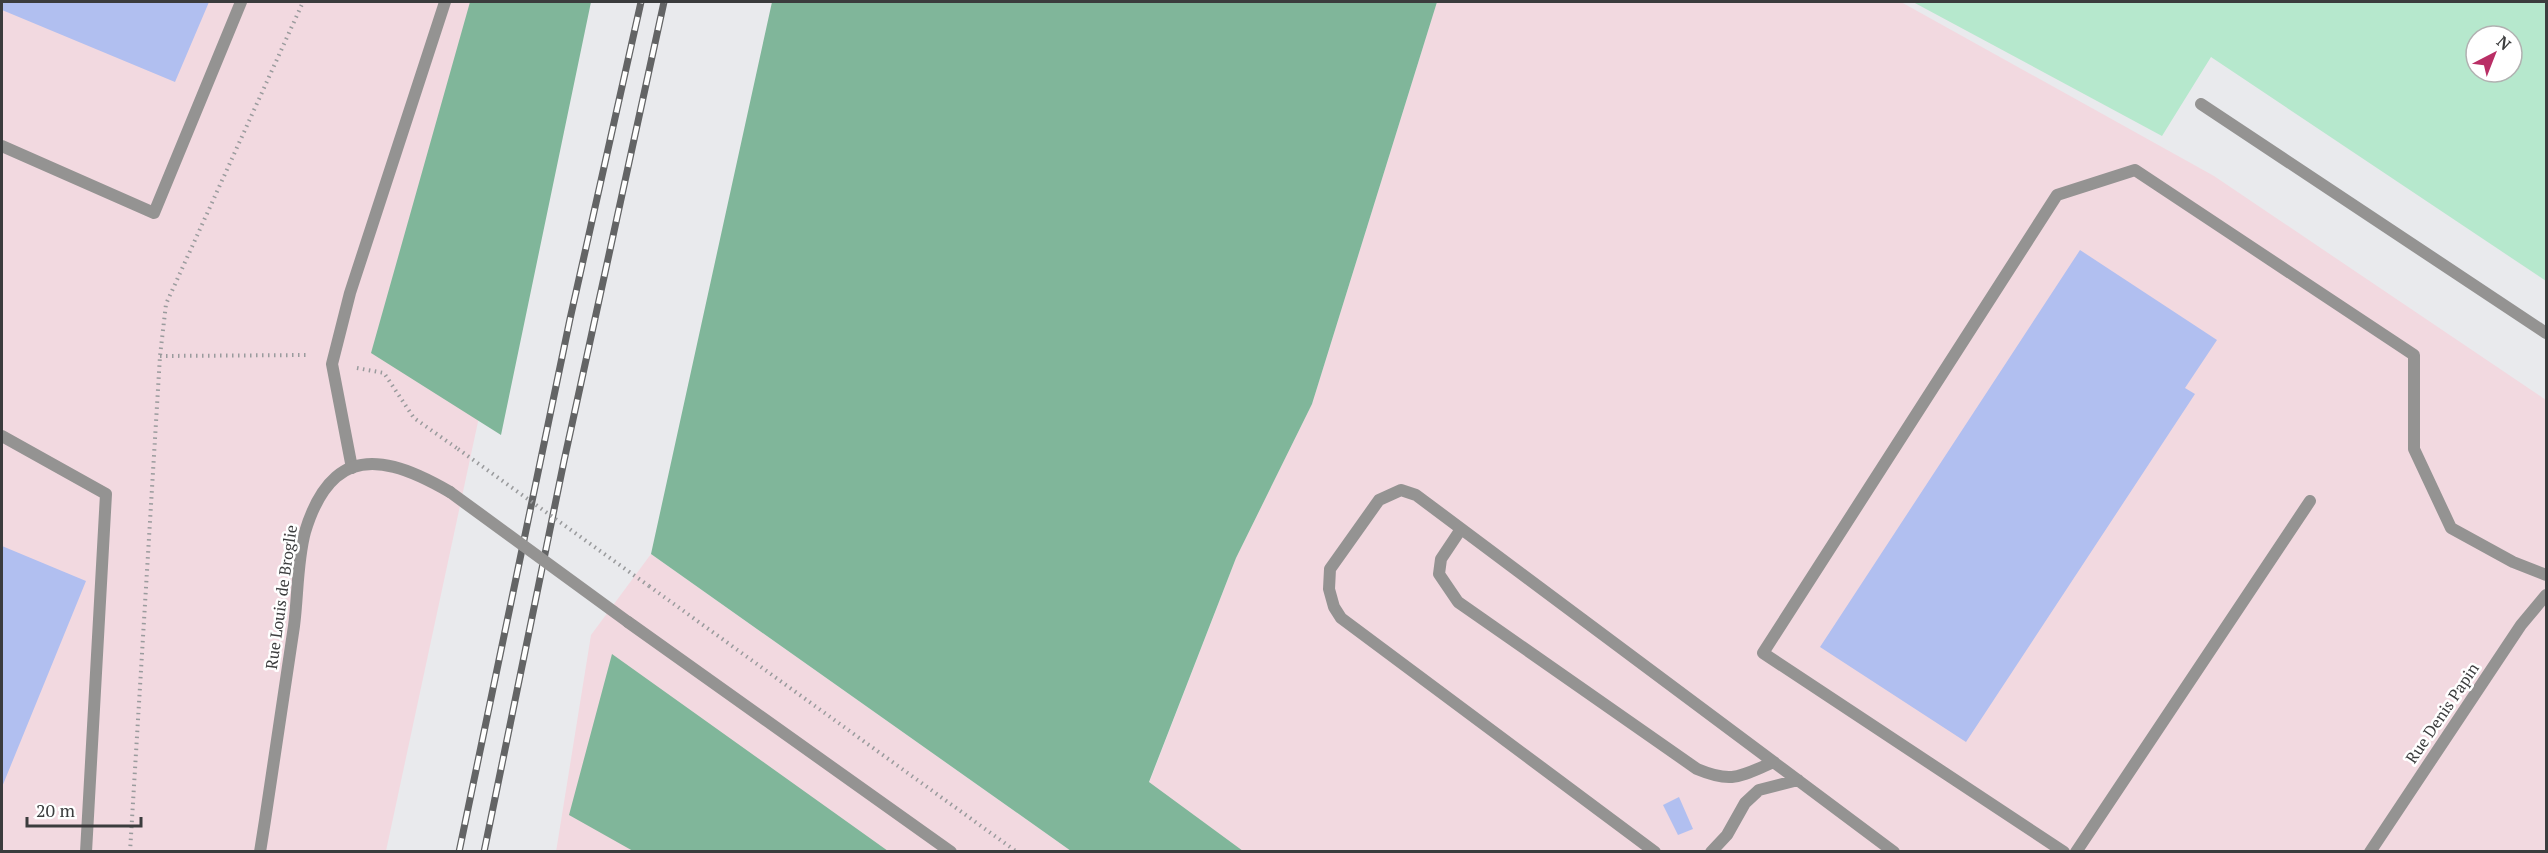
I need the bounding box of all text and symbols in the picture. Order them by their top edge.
north arrow [2464,24,2524,84]
text: N [2492,31,2516,55]
street label: Rue Louis de Broglie [260,523,302,671]
street label: Rue Denis Papin [2400,658,2484,768]
scale bar [27,790,141,828]
text: 20 m [36,798,76,822]

